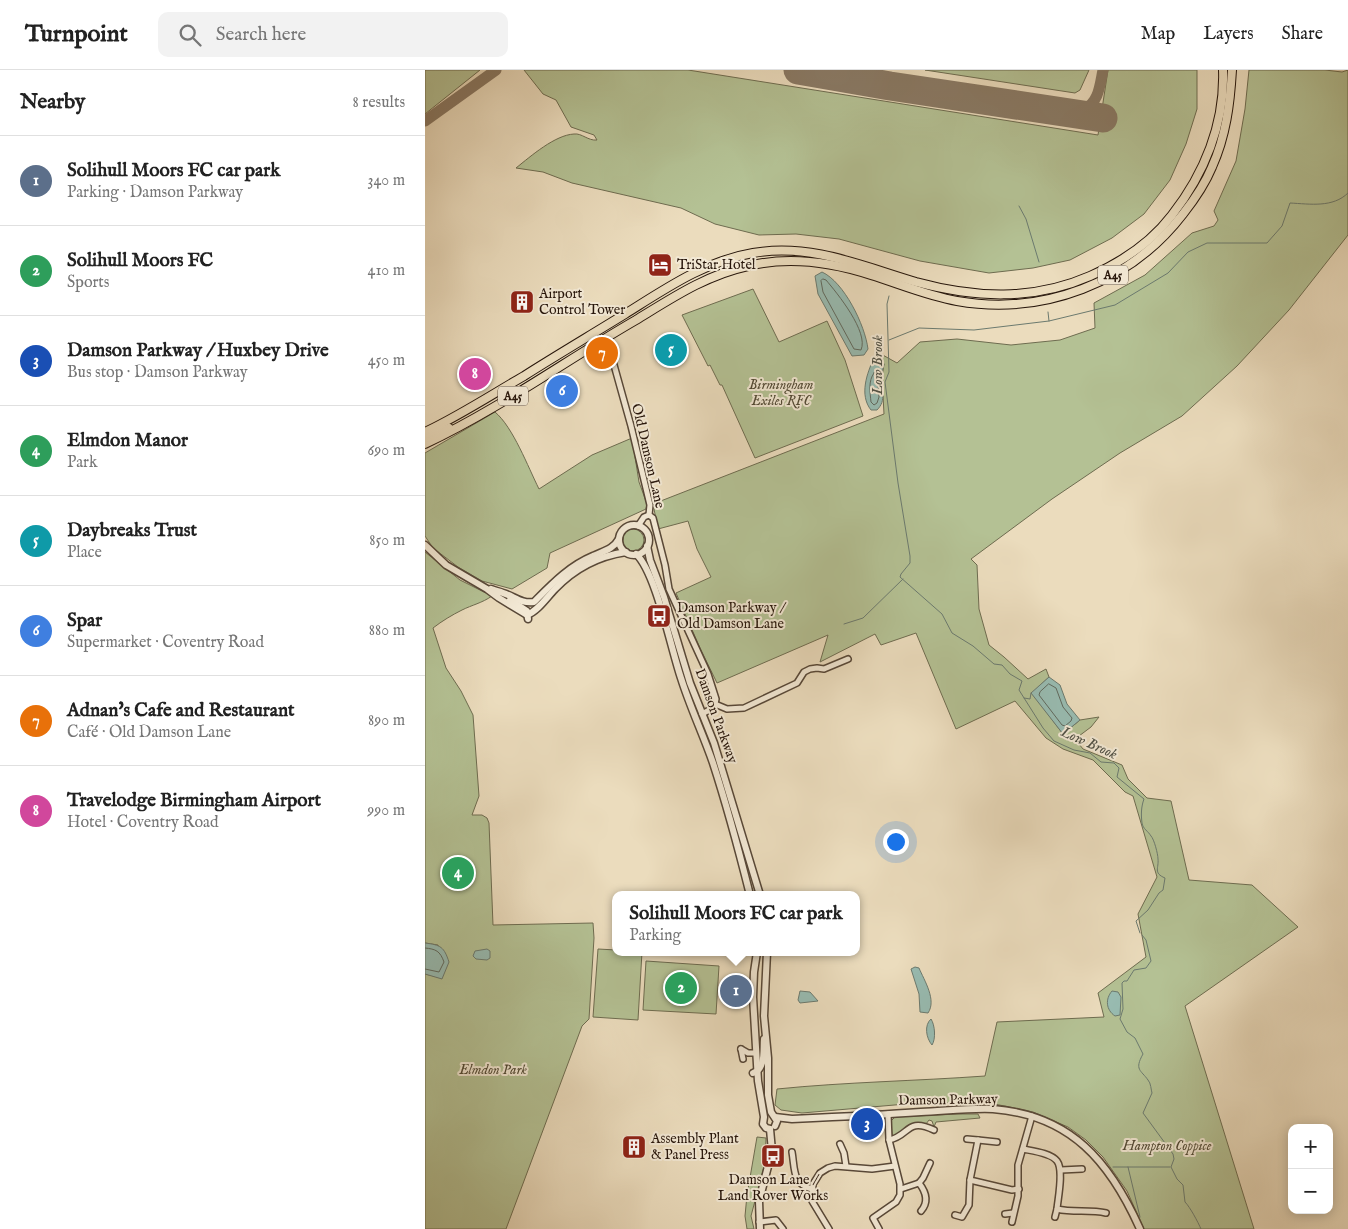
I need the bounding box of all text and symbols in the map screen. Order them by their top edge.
search box [158,12,508,57]
text: Turnpoint [25,19,128,50]
icon: search [176,21,204,49]
text: Search here [216,23,306,47]
text: Map [1141,23,1175,46]
text: Layers [1203,23,1254,46]
text: Share [1282,23,1323,46]
text: Nearby [20,89,85,116]
text: 8 results [353,93,405,113]
text: Solihull Moors FC car park [67,159,280,183]
text: 1 [33,171,39,191]
text: 340 m [367,171,405,191]
text: Parking · Damson Parkway [67,183,243,203]
text: Solihull Moors FC [67,249,213,273]
hotel icon: TriStar Hotel [647,252,673,278]
place label: TriStar Hotel [677,256,756,274]
text: 2 [32,261,40,281]
text: 410 m [368,261,405,281]
road number: A45 [1098,266,1128,284]
text: Sports [67,273,109,293]
place label: Airport Control Tower [538,285,625,319]
building icon: Airport Control Tower [509,289,535,315]
pin: 5 [655,331,687,369]
pin: 7 [586,334,618,372]
water label: Low Brook [868,335,887,396]
text: Damson Parkway / Huxbey Drive [67,339,329,363]
text: 3 [33,351,39,371]
text: 450 m [368,351,405,371]
pin: 8 [459,355,491,393]
text: Bus stop · Damson Parkway [67,363,248,383]
pin: 6 [546,372,578,410]
park label: Birmingham Exiles RFC [749,376,813,410]
road number: A45 [498,386,528,406]
street label: Old Damson Lane [627,402,669,511]
text: Elmdon Manor [67,429,188,453]
text: 4 [32,441,40,461]
text: 690 m [368,441,405,461]
text: Park [67,453,97,473]
text: Daybreaks Trust [67,519,197,543]
text: 5 [33,531,39,551]
text: 850 m [369,531,405,551]
text: Place [67,543,102,563]
place label: Damson Parkway / Old Damson Lane [677,599,787,633]
bus stop icon: Damson Parkway / Old Damson Lane [646,603,672,629]
text: Spar [67,609,102,633]
text: 6 [33,621,39,641]
text: 880 m [369,621,405,641]
text: Supermarket · Coventry Road [67,633,264,653]
street label: Damson Parkway [691,666,742,766]
text: Adnan's Cafe and Restaurant [67,699,295,723]
text: 7 [32,711,40,731]
text: 890 m [368,711,405,731]
water label: Low Brook [1057,722,1120,764]
text: Café · Old Damson Lane [67,723,231,743]
text: Travelodge Birmingham Airport [67,789,321,813]
text: 8 [33,801,39,821]
text: 990 m [367,801,405,821]
text: Hotel · Coventry Road [67,813,218,833]
your location [883,829,909,855]
pin: 4 [442,854,474,892]
popup [612,891,860,956]
text: Solihull Moors FC car park [629,902,843,926]
text: Parking [629,926,681,946]
pin: 2 [665,969,697,1007]
pin: 1 [720,972,752,1010]
park label: Elmdon Park [458,1061,527,1079]
street label: Damson Parkway [898,1090,998,1110]
pin: 3 [851,1105,883,1143]
map controls [1288,1124,1333,1214]
button: + [1288,1124,1333,1169]
place label: Assembly Plant & Panel Press [650,1130,739,1164]
building icon: Assembly Plant & Panel Press [621,1134,647,1160]
park label: Hampton Coppice [1122,1137,1212,1155]
bus stop icon: Damson Lane / Land Rover Works [760,1143,786,1169]
button: − [1288,1169,1333,1214]
place label: Damson Lane / Land Rover Works [718,1171,828,1205]

